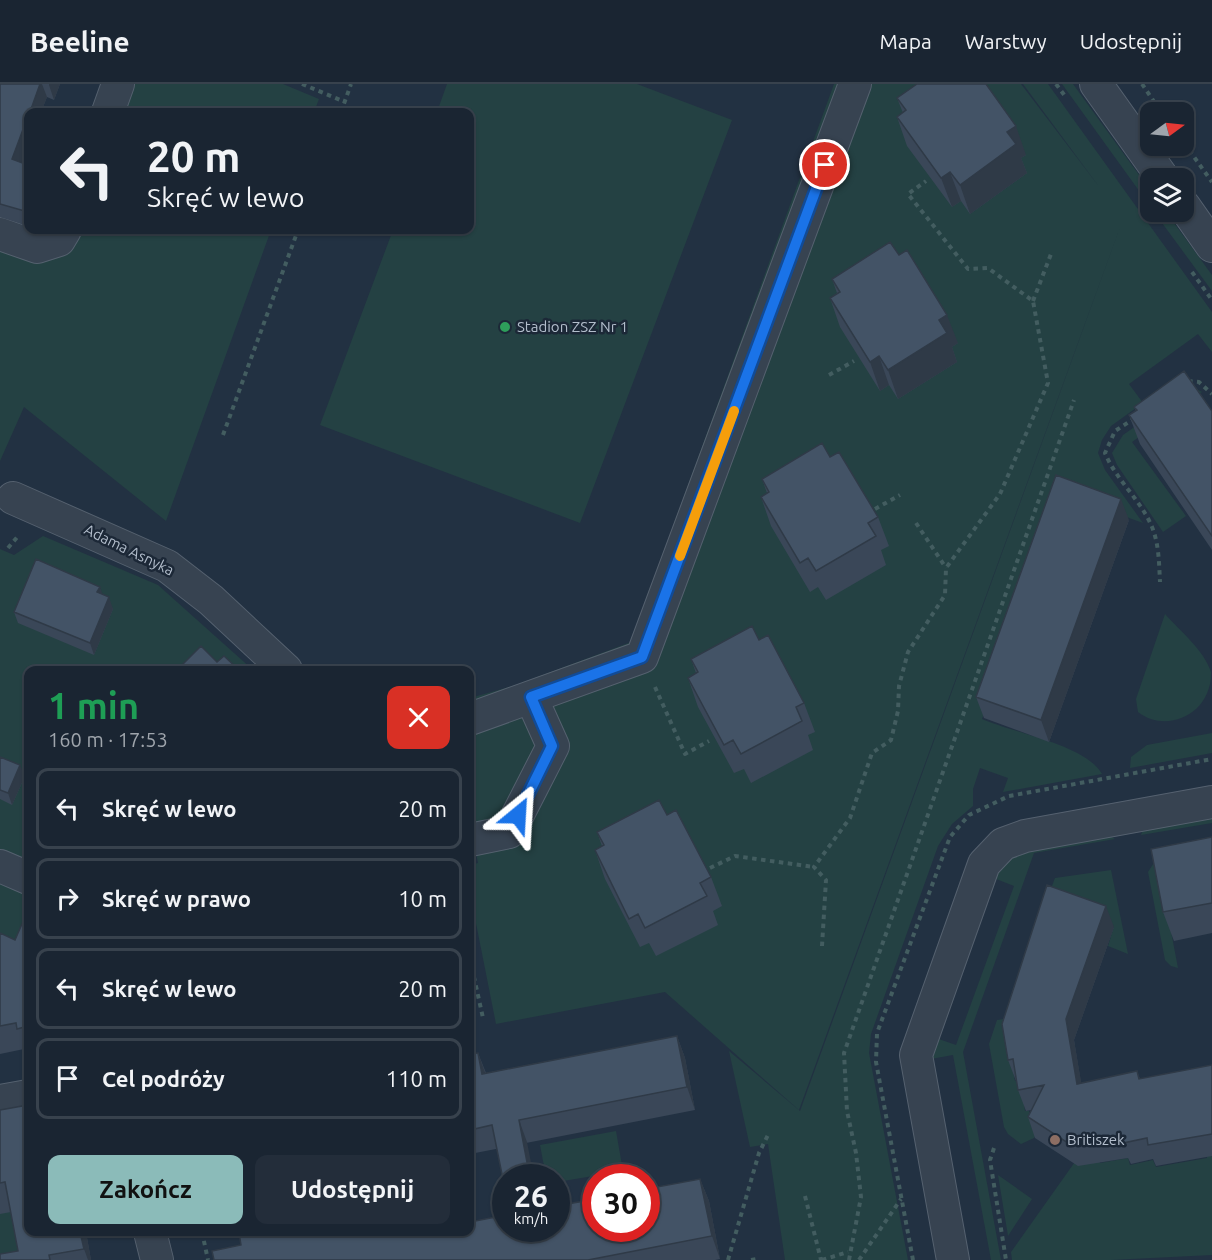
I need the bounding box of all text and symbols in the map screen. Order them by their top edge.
text: Beeline [30,26,130,57]
text: Mapa [880,29,932,53]
text: Warstwy [965,29,1047,53]
text: Udostępnij [1080,29,1182,53]
north arrow [1140,102,1194,156]
map controls [1140,102,1194,222]
icon: left [48,132,126,210]
text: 20 m [147,133,241,180]
pin [799,139,850,190]
icon: arrive [808,148,841,181]
button: layers [1140,168,1194,222]
text: Skręć w lewo [147,182,304,212]
place label: Stadion ZSZ Nr 1 [517,318,628,335]
marker: Stadion ZSZ Nr 1 [498,320,512,334]
street label: Adama Asnyka [82,520,177,579]
text: 1 min [48,685,139,726]
button: close [387,686,450,749]
text: 160 m · 17:53 [48,728,168,751]
position arrow [486,783,550,847]
icon: left [51,792,84,825]
text: Skręć w lewo [102,796,236,821]
text: 20 m [398,796,447,821]
icon: right [51,882,84,915]
text: Skręć w prawo [102,886,251,911]
text: 10 m [398,886,447,911]
icon: left [51,972,84,1005]
text: Skręć w lewo [102,976,236,1001]
text: 20 m [398,976,447,1001]
icon: arrive [51,1062,84,1095]
text: Cel podróży [102,1066,225,1091]
text: 110 m [386,1066,447,1091]
place label: Britiszek [1067,1131,1125,1148]
marker: Britiszek [1048,1133,1062,1147]
button: Zakończ [48,1155,243,1224]
button: Udostępnij [255,1155,450,1224]
speed limit sign: 30 [582,1164,660,1242]
text: 26 [514,1179,548,1213]
text: km/h [514,1210,548,1227]

